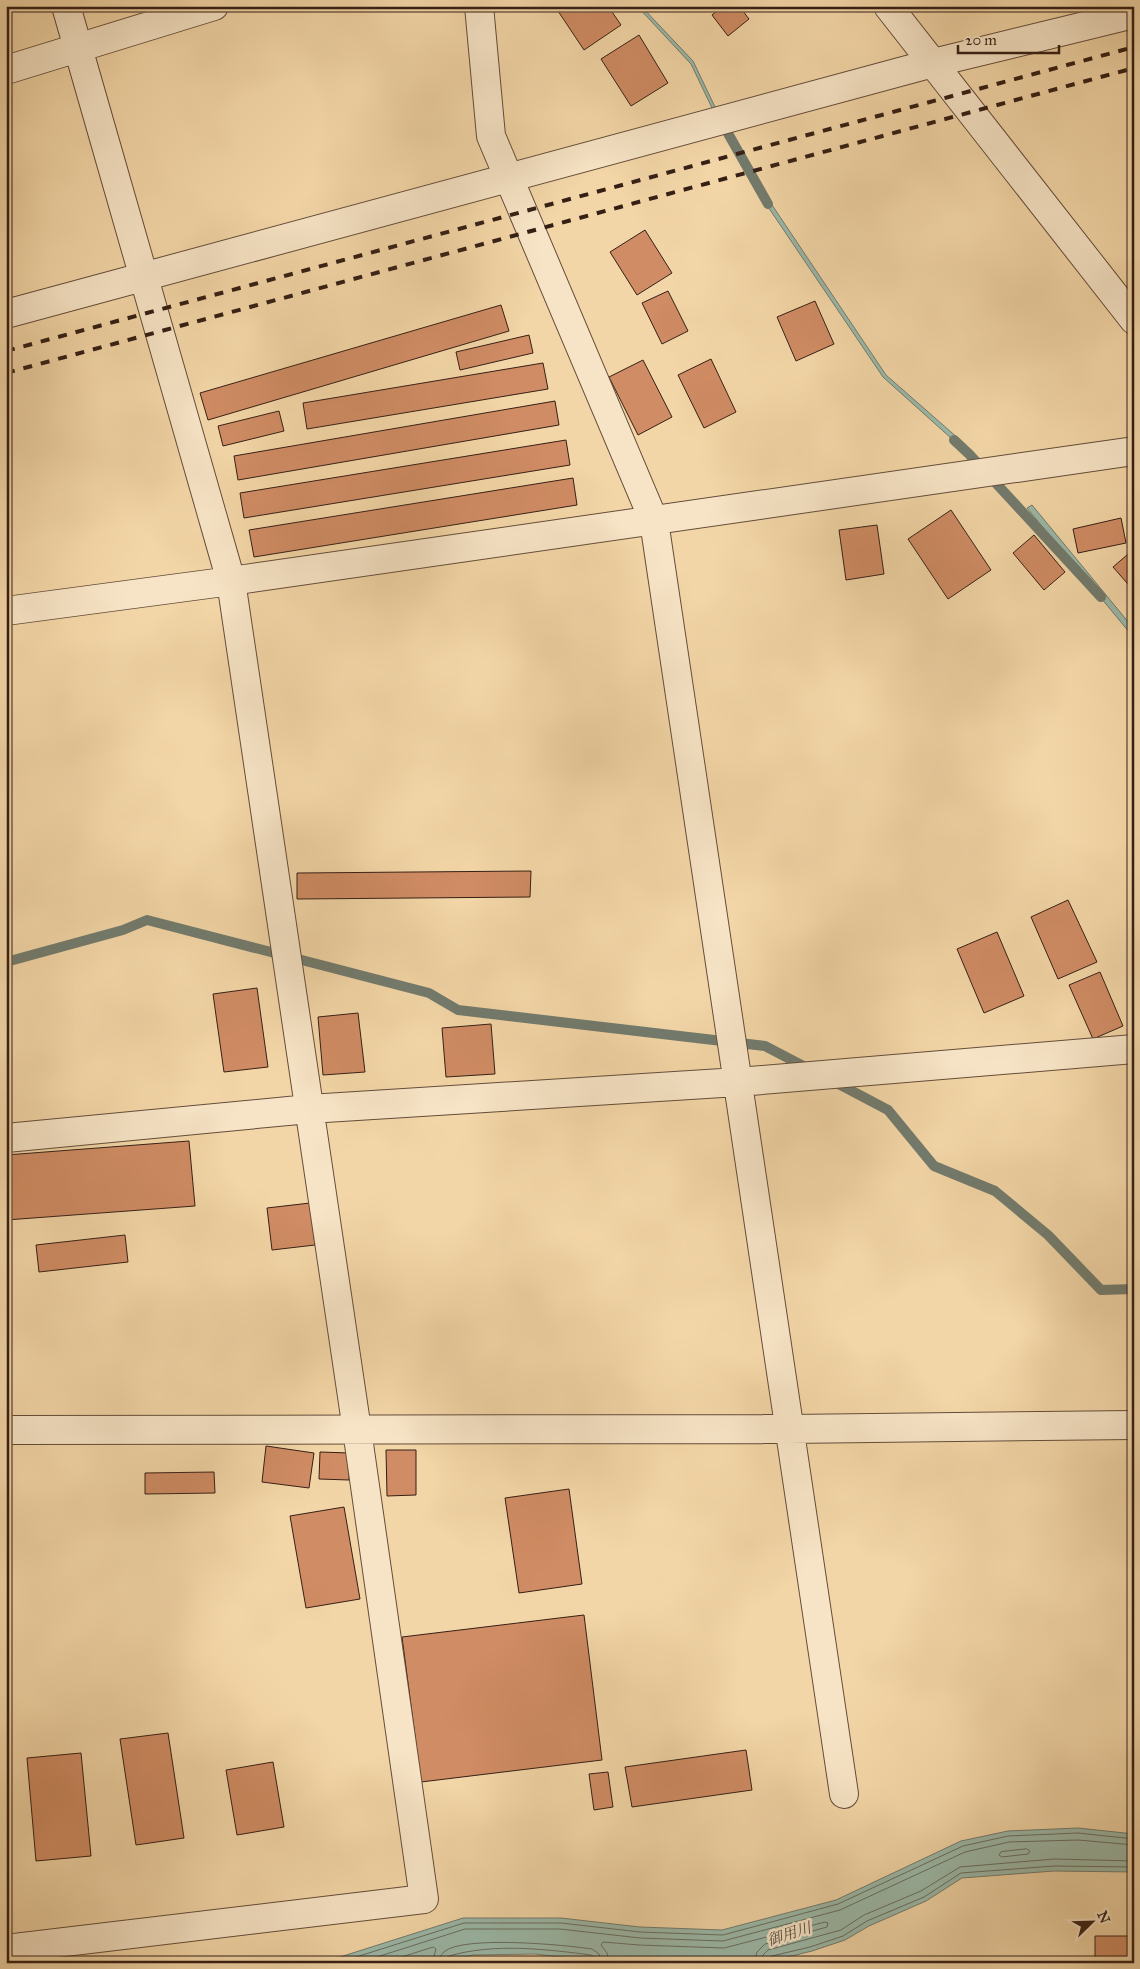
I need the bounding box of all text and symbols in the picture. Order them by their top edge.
scale bar [958,22,1059,54]
text: 20 m [965,31,997,49]
north arrow [1068,1896,1118,1946]
text: N [1093,1908,1114,1926]
water label: 御用川 [765,1918,815,1950]

